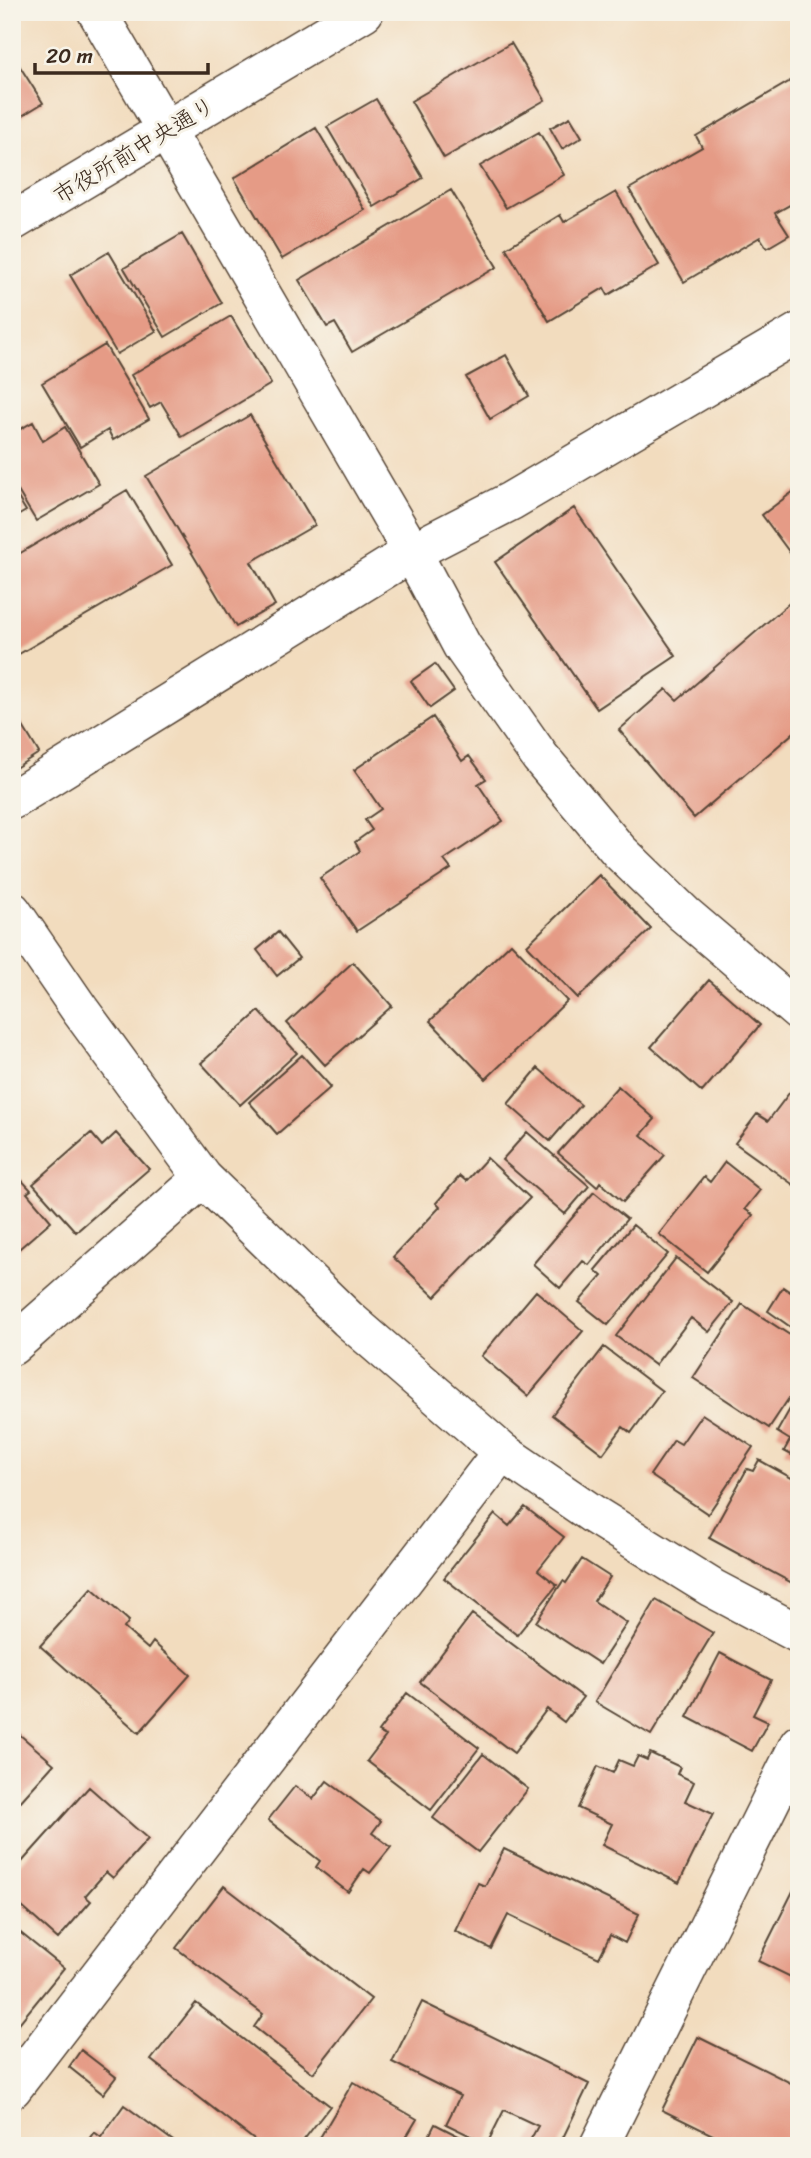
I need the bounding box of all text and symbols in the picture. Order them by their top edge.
scale bar [35,32,208,76]
text: 20 m [46,37,93,75]
street label: 市役所前中央通り [45,85,224,215]

